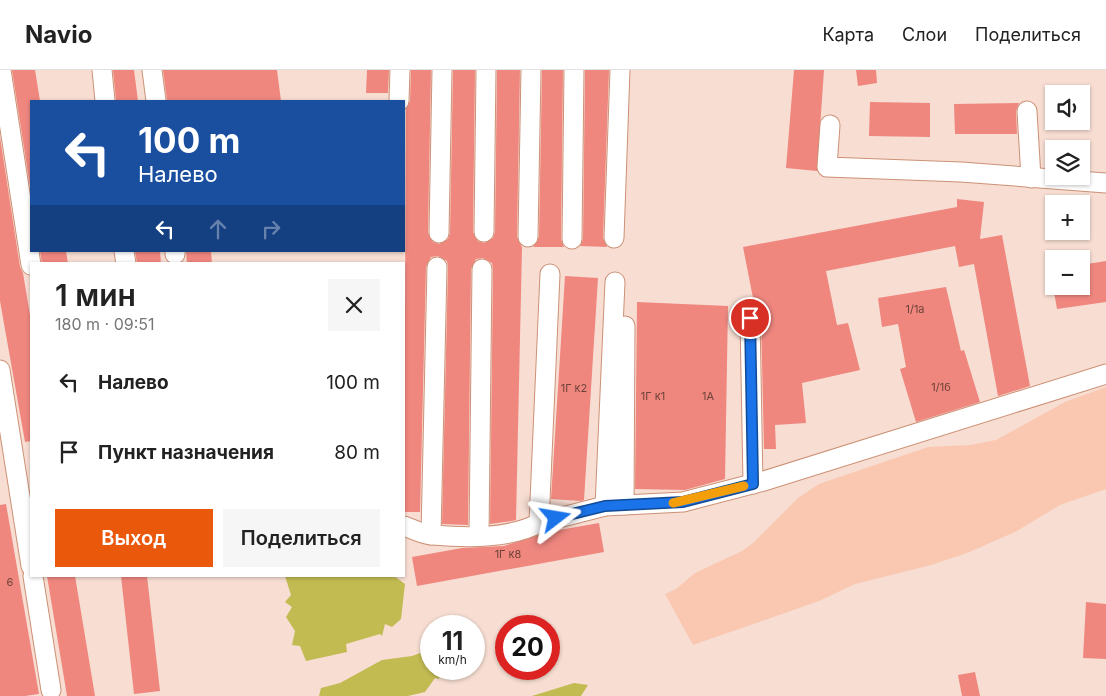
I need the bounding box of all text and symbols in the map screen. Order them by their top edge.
text: Navio [25,20,92,49]
text: Карта [822,24,874,45]
text: Слои [902,24,947,45]
text: Поделиться [975,24,1081,45]
map controls [1045,85,1090,295]
button: sound [1045,85,1090,130]
text: 100 m [138,119,241,161]
icon: left [55,120,120,185]
button: layers [1045,140,1090,185]
text: Налево [138,161,218,187]
button: + [1045,195,1090,240]
icon: left [151,215,179,243]
icon: ahead [204,215,232,243]
icon: right [257,215,285,243]
button: − [1045,250,1090,295]
text: 1 мин [55,277,136,313]
button: close [328,279,380,331]
pin [729,297,771,339]
house number: 1/1а [905,302,925,316]
icon: arrive [736,304,764,332]
text: 180 m · 09:51 [55,314,154,334]
icon: left [55,368,83,396]
text: Налево [98,371,169,394]
text: 100 m [326,371,380,394]
house number: 1/1б [931,380,951,394]
house number: 1Г к2 [561,381,587,395]
house number: 1Г к1 [641,389,665,403]
house number: 1А [702,389,714,403]
icon: arrive [55,438,83,466]
text: Пункт назначения [98,441,274,464]
text: 80 m [334,441,380,464]
position arrow [529,491,581,543]
button: Выход [55,509,213,567]
button: Поделиться [223,509,380,567]
house number: 1Г к8 [495,547,522,561]
house number: 6 [7,575,14,589]
speed limit sign: 20 [495,615,560,680]
text: 11 [442,626,463,656]
text: km/h [438,652,467,667]

